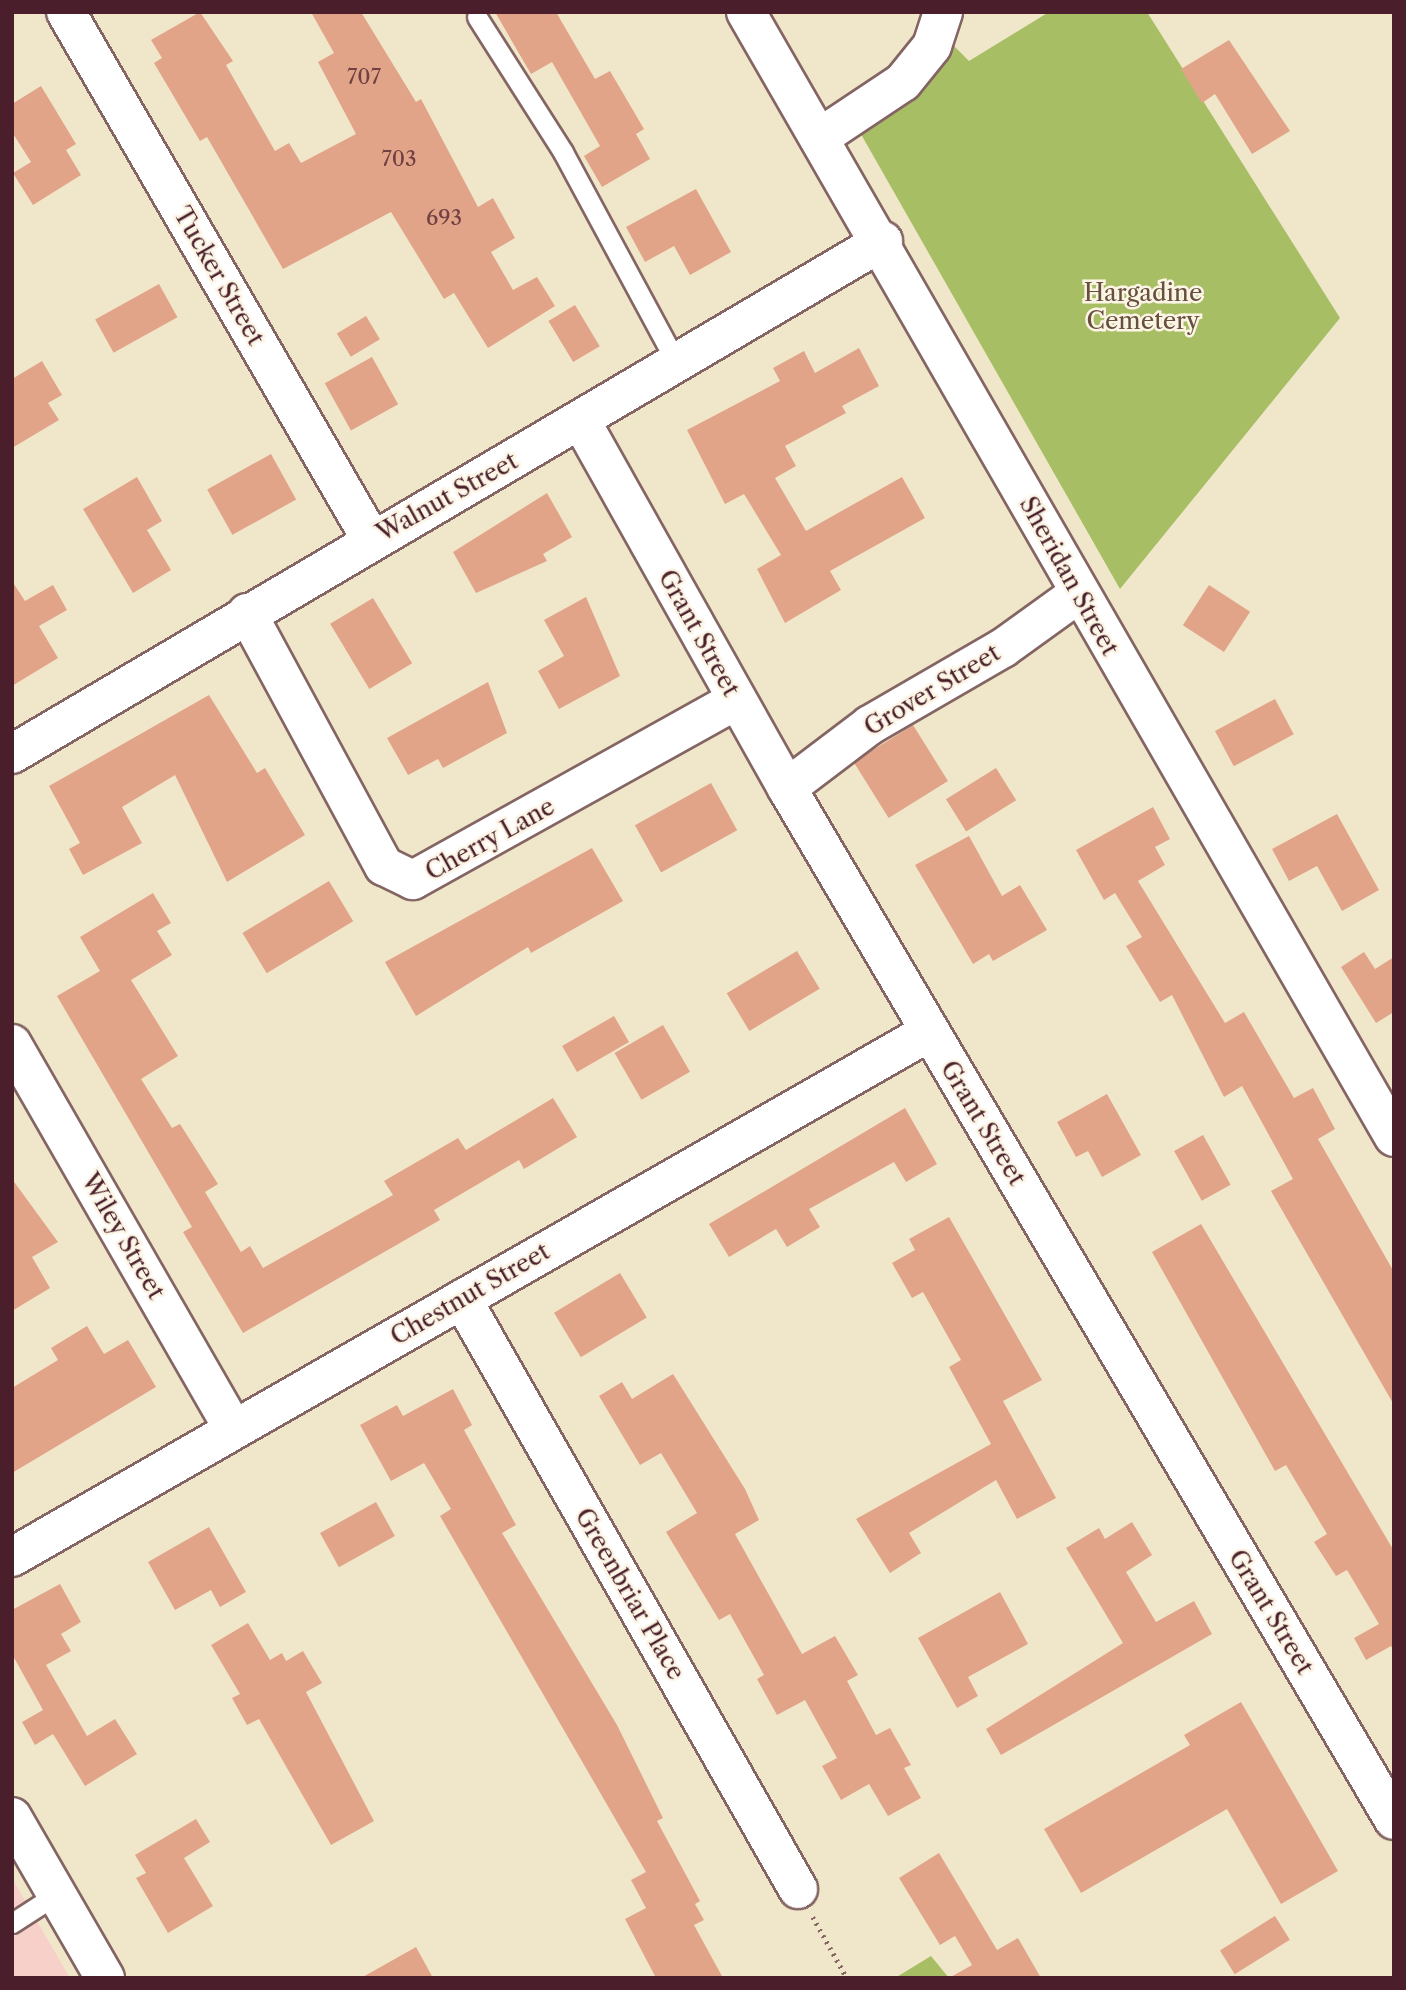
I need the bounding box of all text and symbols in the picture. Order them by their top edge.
house number: 707 [347,64,381,90]
house number: 703 [381,146,417,172]
street label: Tucker Street [168,202,270,350]
house number: 693 [426,205,462,231]
park label: Hargadine Cemetery [1084,279,1202,335]
street label: Walnut Street [372,446,522,548]
street label: Sheridan Street [1014,492,1124,660]
street label: Grant Street [652,565,746,701]
street label: Grover Street [859,638,1005,742]
street label: Cherry Lane [420,792,560,886]
street label: Grant Street [935,1056,1031,1190]
street label: Wiley Street [75,1168,171,1304]
street label: Chestnut Street [386,1237,554,1351]
street label: Greenbriar Place [569,1503,691,1685]
street label: Grant Street [1223,1545,1319,1679]

